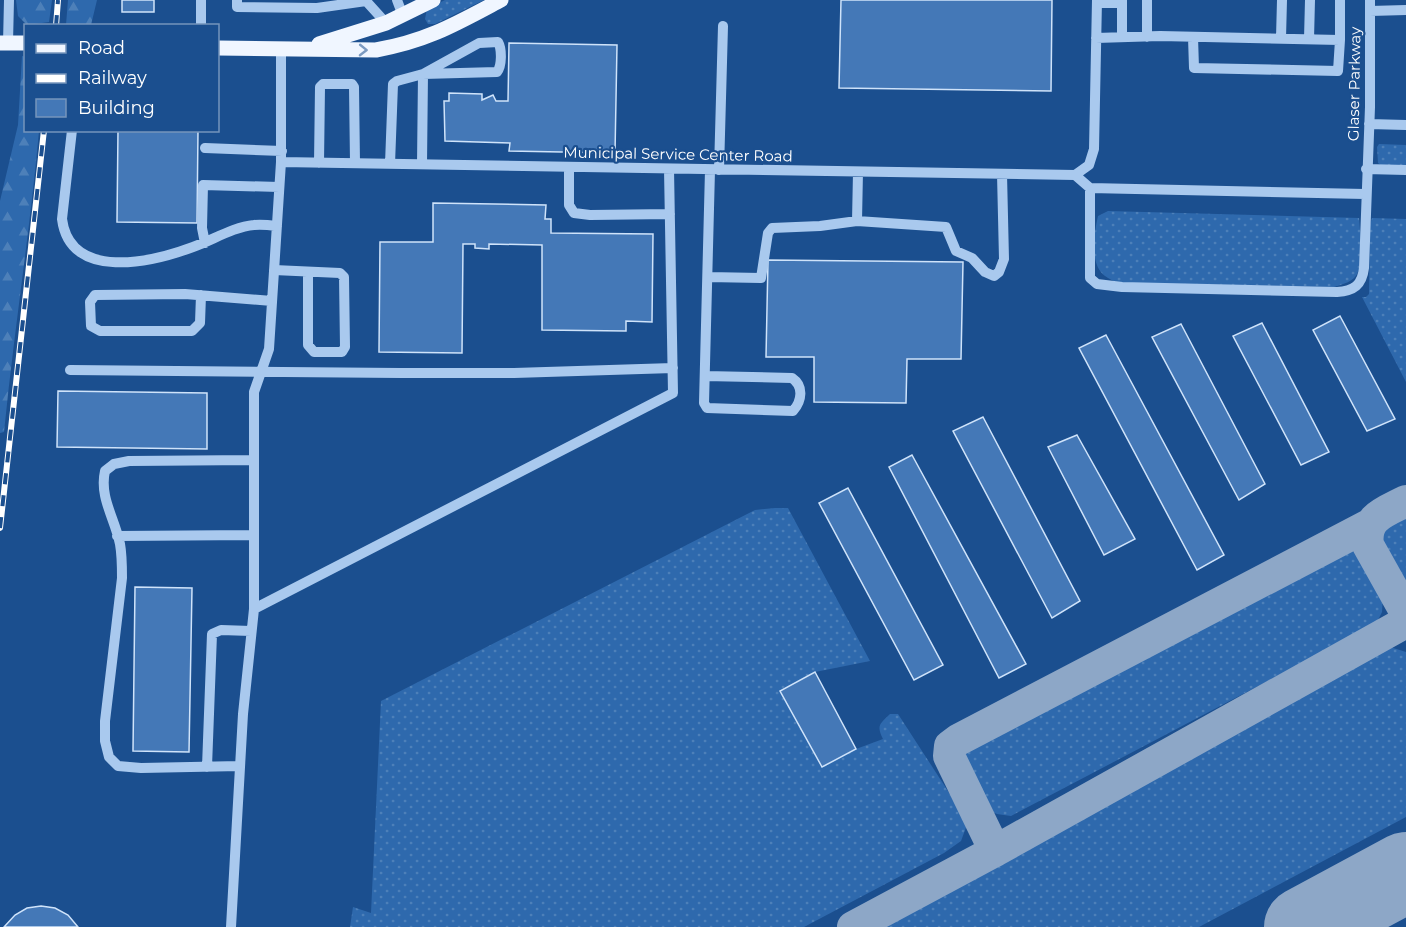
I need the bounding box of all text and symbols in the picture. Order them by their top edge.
legend [24,24,219,132]
street label: Glaser Parkway [1344,26,1365,141]
text: Road [78,37,125,59]
one-way arrow [359,44,368,56]
text: Railway [78,67,147,89]
text: Building [78,97,155,119]
street label: Municipal Service Center Road [563,142,793,166]

